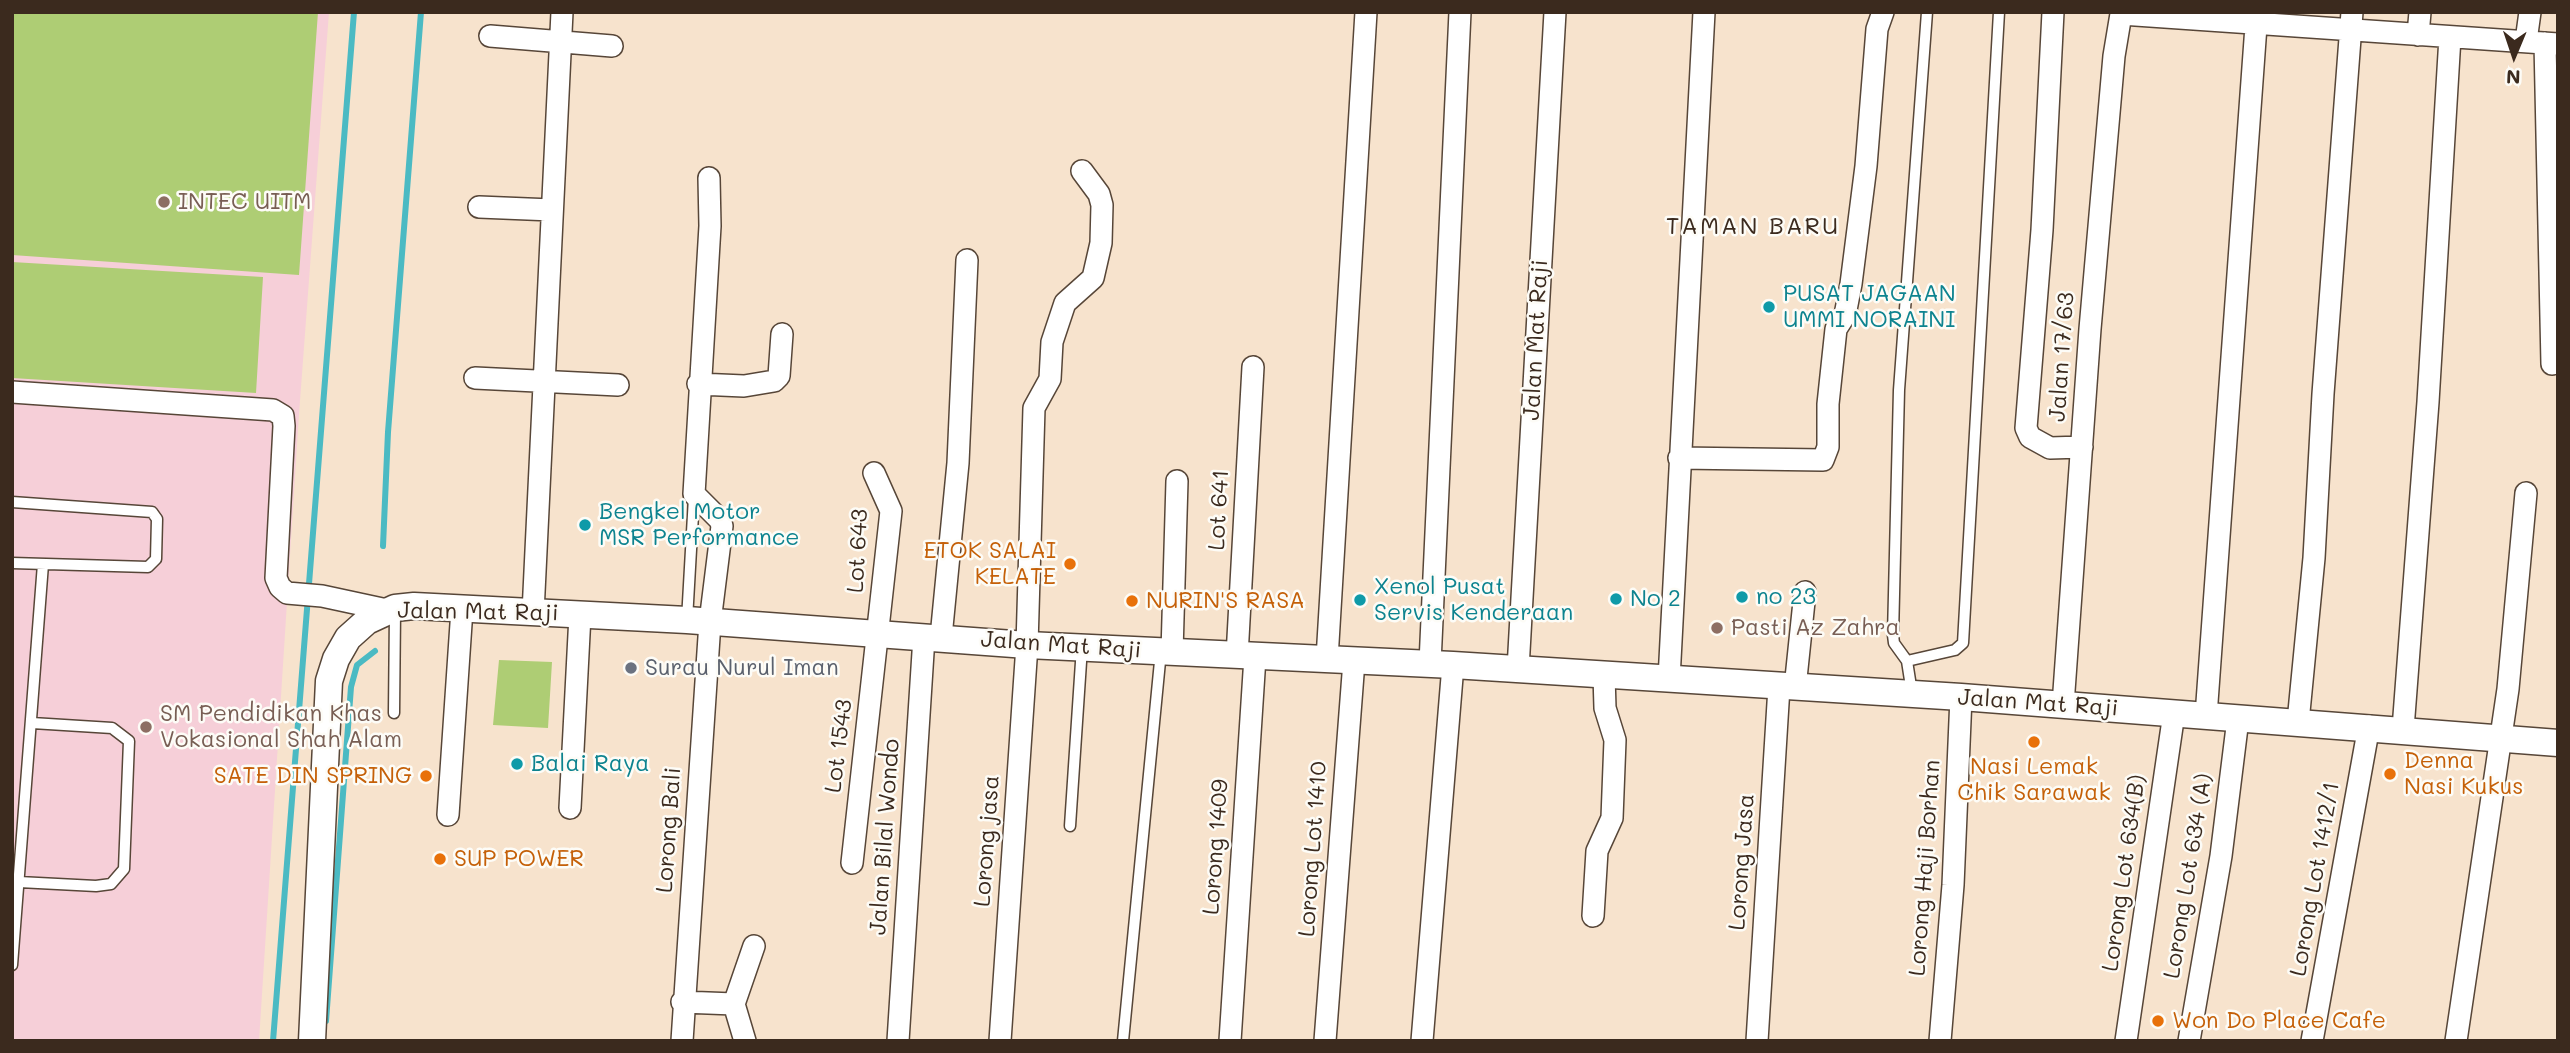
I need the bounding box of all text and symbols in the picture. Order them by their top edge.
north arrow [2479,21,2549,91]
text: N [2506,65,2521,90]
place label: INTEC UITM [178,188,311,216]
marker: INTEC UITM [156,194,172,210]
district label: TAMAN BARU [1667,213,1839,241]
street label: Jalan Mat Raji [1518,259,1554,421]
place label: PUSAT JAGAAN UMMI NORAINI [1783,280,1956,334]
street label: Jalan 17/63 [2044,291,2080,423]
marker: PUSAT JAGAAN UMMI NORAINI [1761,299,1777,315]
street label: Lot 641 [1203,469,1235,551]
place label: Bengkel Motor MSR Performance [599,498,800,552]
street label: Lot 643 [842,508,874,594]
marker: Bengkel Motor MSR Performance [577,517,593,533]
place label: ETOK SALAI KELATE [924,537,1056,591]
marker: ETOK SALAI KELATE [1062,556,1078,572]
place label: Xenol Pusat Servis Kenderaan [1374,573,1573,627]
place label: no 23 [1756,583,1816,611]
place label: No 2 [1630,585,1681,613]
place label: NURIN'S RASA [1146,587,1305,615]
marker: no 23 [1734,589,1750,605]
marker: No 2 [1608,591,1624,607]
marker: Xenol Pusat Servis Kenderaan [1352,592,1368,608]
marker: NURIN'S RASA [1124,593,1140,609]
street label: Jalan Mat Raji [397,597,559,627]
place label: Pasti Az Zahra [1731,614,1900,642]
marker: Pasti Az Zahra [1709,620,1725,636]
street label: Jalan Mat Raji [980,626,1142,664]
place label: Surau Nurul Iman [645,654,839,682]
marker: Surau Nurul Iman [623,660,639,676]
street label: Jalan Mat Raji [1957,684,2119,722]
street label: Lot 1543 [820,698,858,794]
place label: SM Pendidikan Khas Vokasional Shah Alam [160,700,402,754]
marker: SM Pendidikan Khas Vokasional Shah Alam [138,719,154,735]
marker: Nasi Lemak Chik Sarawak [2026,734,2042,750]
street label: Jalan Bilal Wondo [864,738,906,936]
place label: Denna Nasi Kukus [2404,747,2523,801]
place label: Balai Raya [531,750,650,778]
place label: Nasi Lemak Chik Sarawak [1957,753,2111,807]
marker: Balai Raya [509,756,525,772]
street label: Lorong Haji Borhan [1904,759,1946,977]
street label: Lorong Lot 1410 [1293,760,1333,938]
place label: SATE DIN SPRING [214,762,412,790]
street label: Lorong Bali [651,766,687,894]
marker: Denna Nasi Kukus [2382,766,2398,782]
marker: SATE DIN SPRING [418,768,434,784]
street label: Lorong Lot 634 (A) [2158,771,2218,981]
street label: Lorong Lot 634(B) [2097,773,2151,973]
street label: Lorong jasa [969,774,1005,908]
street label: Lorong 1409 [1197,778,1235,916]
street label: Lorong Lot 1412/1 [2284,780,2346,978]
street label: Lorong Jasa [1723,793,1761,931]
place label: SUP POWER [454,845,584,873]
marker: SUP POWER [432,851,448,867]
place label: Won Do Place Cafe [2172,1007,2386,1035]
marker: Won Do Place Cafe [2150,1013,2166,1029]

